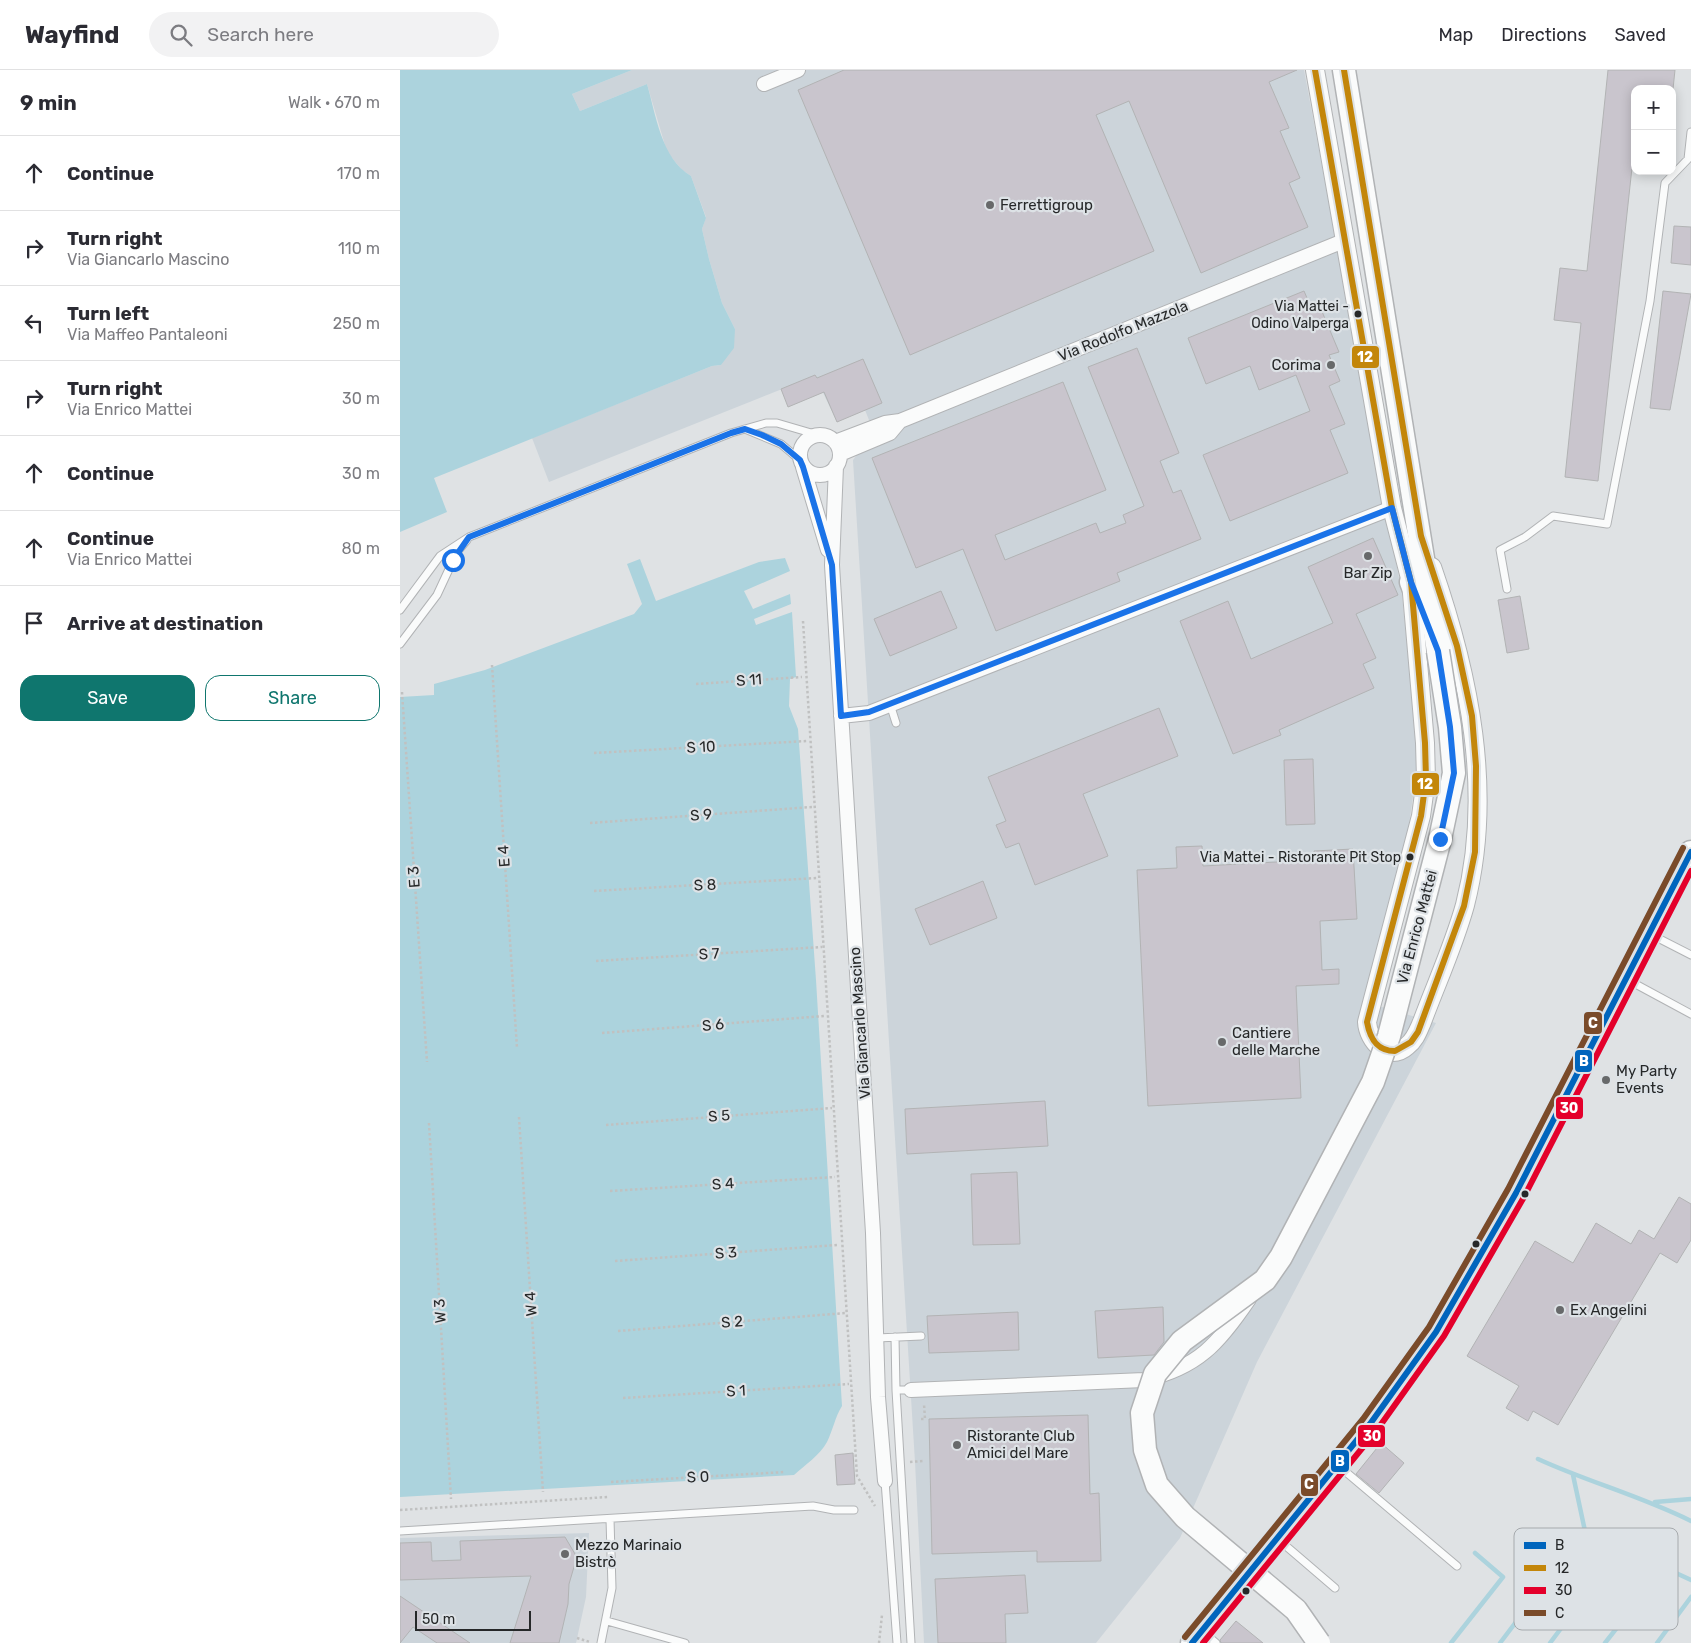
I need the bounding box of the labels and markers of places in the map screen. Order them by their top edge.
place label: Ferrettigroup [1000,196,1093,214]
marker: Ferrettigroup [984,199,996,211]
place label: Via Mattei - Odino Valperga [1251,298,1349,332]
marker: Via Mattei - Odino Valperga [1353,309,1363,319]
place label: Corima [1271,356,1321,374]
marker: Corima [1325,359,1337,371]
marker: Bar Zip [1362,550,1374,562]
place label: Bar Zip [1344,564,1393,582]
place label: Via Mattei - Ristorante Pit Stop [1200,849,1401,866]
marker: Via Mattei - Ristorante Pit Stop [1405,852,1415,862]
place label: Cantiere delle Marche [1232,1024,1320,1059]
marker: Cantiere delle Marche [1216,1036,1228,1048]
place label: My Party Events [1616,1062,1677,1097]
marker: My Party Events [1600,1074,1612,1086]
unlabelled marker [1520,1189,1530,1199]
unlabelled marker [1471,1239,1481,1249]
place label: Ex Angelini [1570,1301,1647,1319]
marker: Ex Angelini [1554,1304,1566,1316]
place label: Ristorante Club Amici del Mare [967,1427,1075,1462]
marker: Ristorante Club Amici del Mare [951,1439,963,1451]
place label: Mezzo Marinaio Bistrò [575,1536,682,1571]
marker: Mezzo Marinaio Bistrò [559,1548,571,1560]
unlabelled marker [1241,1586,1251,1596]

